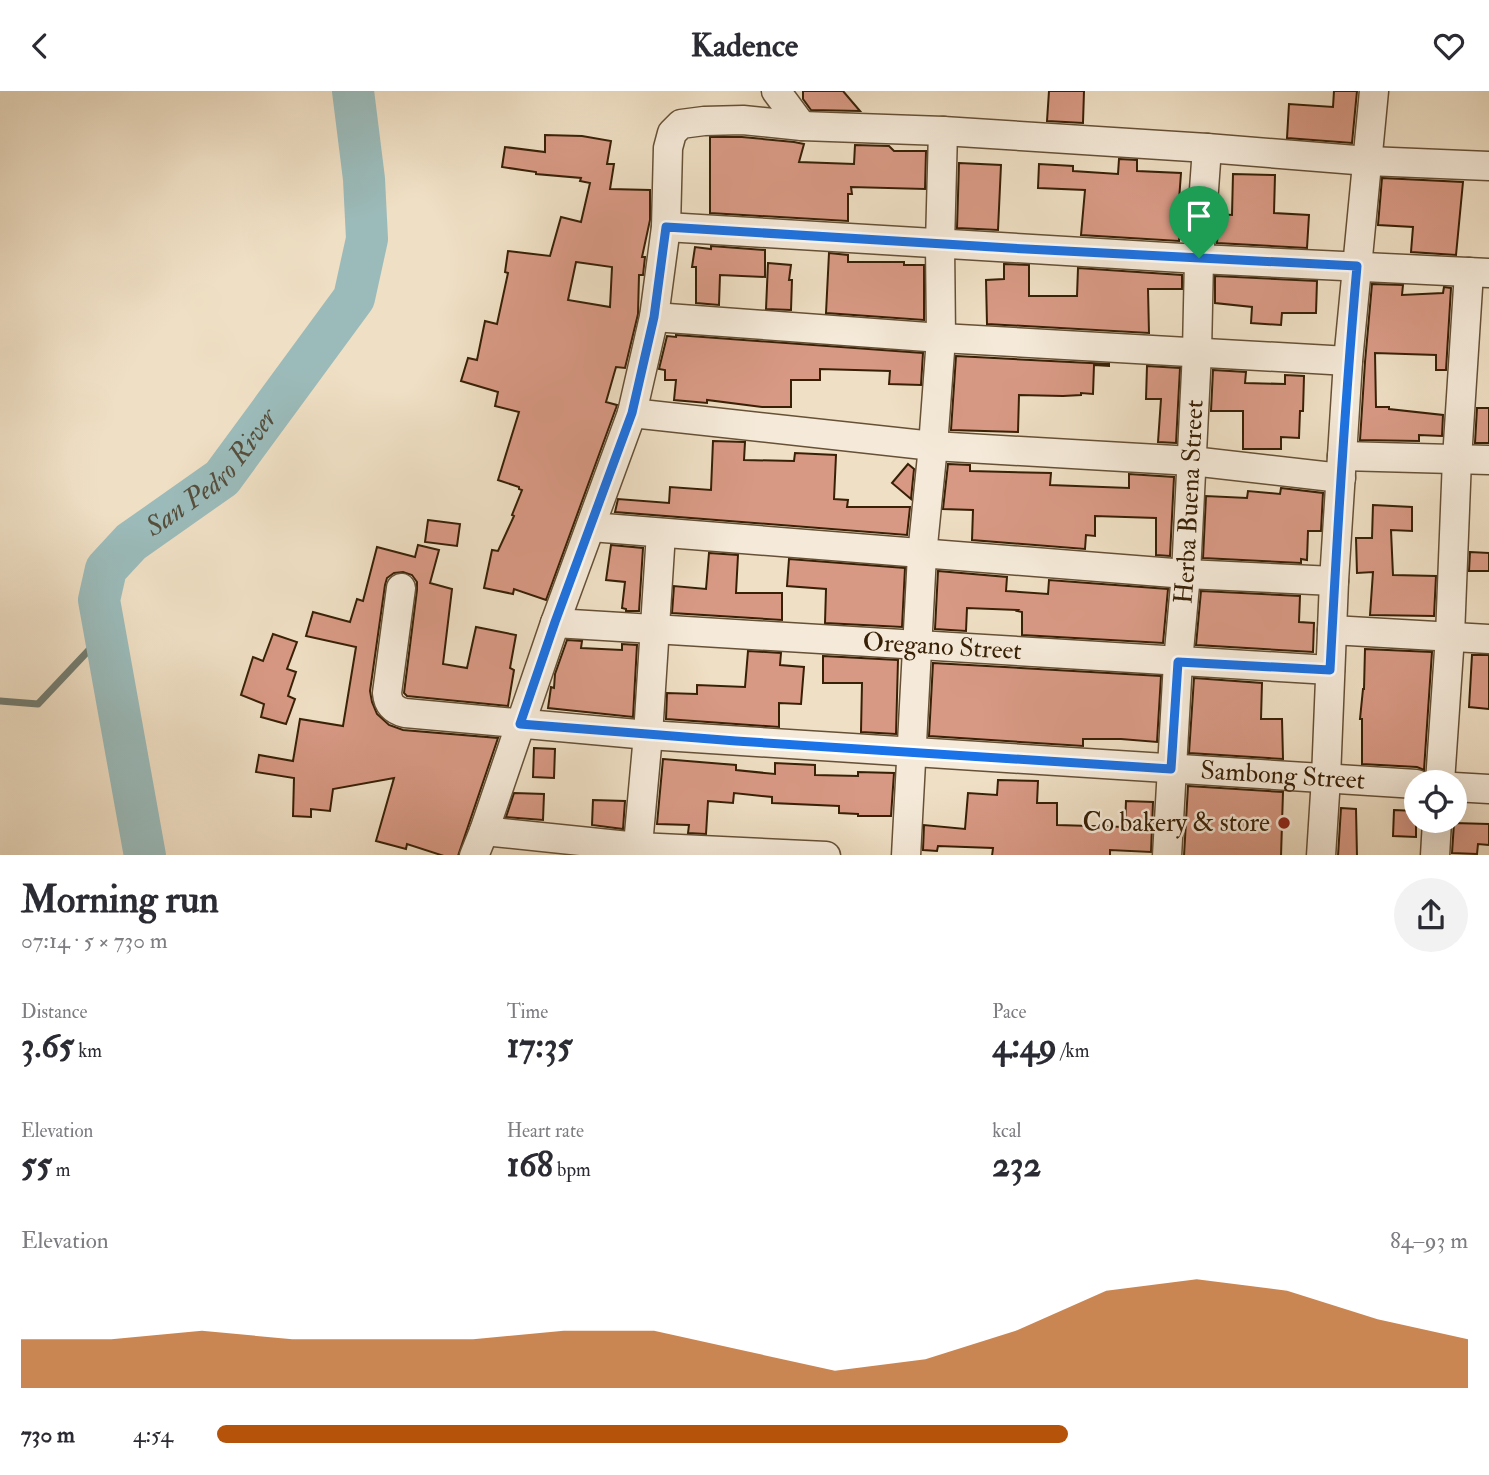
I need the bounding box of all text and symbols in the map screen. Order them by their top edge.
text: Kadence [691,26,798,66]
icon: back [21,27,59,65]
icon: heart [1430,27,1468,65]
pin [1169,186,1229,258]
icon: arrive [1180,197,1218,235]
street label: Herba Buena Street [1167,399,1211,605]
water label: San Pedro River [137,400,286,545]
street label: Oregano Street [862,626,1023,667]
street label: Sambong Street [1199,754,1366,797]
map controls [1404,770,1467,833]
button: locate [1404,770,1467,833]
place label: Co bakery & store [1083,807,1270,839]
marker: Co bakery & store [1276,815,1292,831]
text: Morning run [21,876,219,924]
button: share [1394,878,1468,952]
text: 07:14 · 5 × 730 m [21,926,168,955]
text: Distance [21,1000,87,1024]
text: Time [507,1000,548,1024]
text: Pace [992,1000,1026,1024]
text: 3.65 [21,1024,74,1068]
text: 17:35 [507,1024,573,1068]
text: 4:49 [992,1024,1057,1068]
text: km [74,1039,102,1063]
text: /km [1057,1039,1089,1063]
text: Elevation [21,1119,93,1143]
text: Heart rate [507,1119,584,1143]
text: kcal [992,1119,1021,1143]
text: 55 [21,1143,52,1187]
text: 168 [507,1143,553,1187]
text: 232 [992,1143,1041,1187]
text: m [52,1158,71,1182]
text: bpm [553,1158,591,1182]
text: Elevation [21,1226,109,1255]
text: 84–93 m [1390,1226,1468,1255]
text: 730 m [21,1420,75,1449]
text: 4:54 [133,1420,173,1449]

